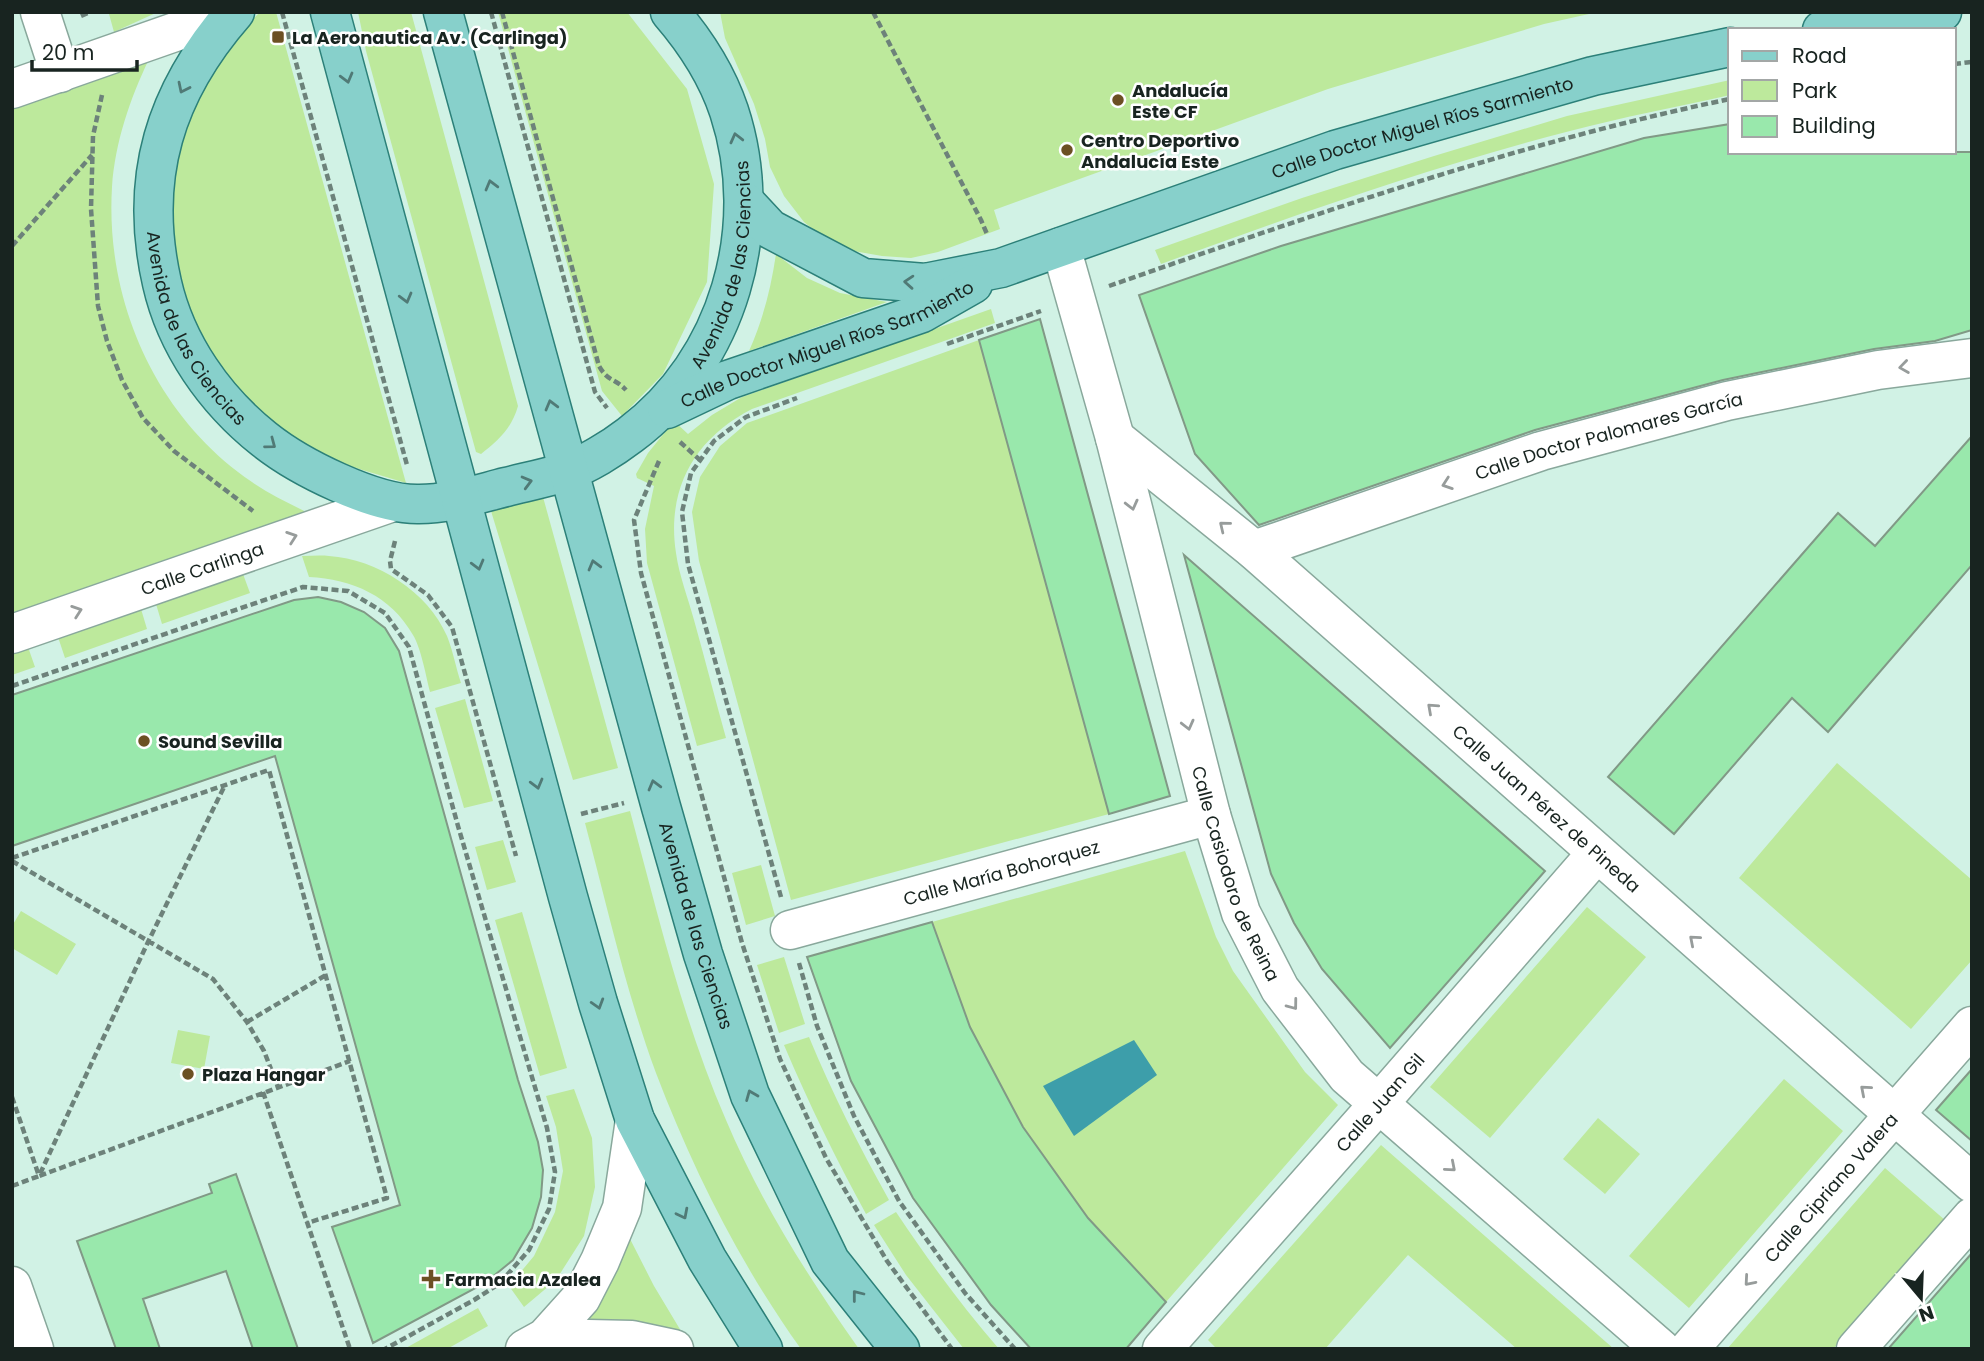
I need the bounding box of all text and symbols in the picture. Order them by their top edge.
place label: La Aeronautica Av. (Carlinga) [292,25,568,50]
scale bar [32,28,136,72]
legend [1728,28,1956,154]
marker: La Aeronautica Av. (Carlinga) [270,29,286,45]
text: 20 m [42,38,95,67]
text: Road [1792,41,1847,70]
street label: Calle Doctor Miguel Ríos Sarmiento [1268,70,1576,184]
one-way arrow [339,72,354,84]
text: Park [1792,76,1837,105]
place label: Andalucía Este CF [1132,78,1228,124]
one-way arrow [177,81,191,93]
marker: Andalucía Este CF [1110,92,1126,108]
text: Building [1792,111,1876,140]
place label: Centro Deportivo Andalucía Este [1081,128,1239,174]
one-way arrow [730,133,744,145]
marker: Centro Deportivo Andalucía Este [1059,142,1075,158]
street label: Avenida de las Ciencias [684,159,756,373]
one-way arrow [484,180,499,192]
street label: Avenida de las Ciencias [142,230,252,430]
street label: Calle Doctor Miguel Ríos Sarmiento [676,274,978,413]
one-way arrow [903,275,914,290]
one-way arrow [398,292,413,304]
one-way arrow [1898,359,1910,374]
street label: Calle Doctor Palomares García [1471,386,1745,485]
one-way arrow [544,399,559,411]
one-way arrow [263,436,276,448]
one-way arrow [520,476,532,490]
one-way arrow [1441,476,1454,490]
one-way arrow [1124,498,1138,510]
one-way arrow [1219,522,1232,534]
one-way arrow [285,531,297,545]
street label: Calle Carlinga [137,535,267,601]
one-way arrow [470,558,484,570]
one-way arrow [588,559,603,571]
one-way arrow [70,605,82,619]
one-way arrow [1427,704,1440,716]
street label: Calle Juan Pérez de Pineda [1447,718,1646,898]
one-way arrow [1180,719,1194,731]
place label: Sound Sevilla [158,729,282,754]
marker: Sound Sevilla [136,733,152,749]
street label: Calle Casiodoro de Reina [1186,763,1286,985]
one-way arrow [529,778,544,790]
one-way arrow [648,779,663,791]
street label: Avenida de las Ciencias [653,819,740,1032]
street label: Calle María Bohorquez [900,834,1102,911]
one-way arrow [1689,936,1702,948]
one-way arrow [590,997,604,1009]
one-way arrow [1284,997,1297,1010]
street label: Calle Juan Gil [1330,1048,1430,1157]
place label: Plaza Hangar [202,1062,326,1087]
marker: Plaza Hangar [180,1066,196,1082]
one-way arrow [1860,1086,1873,1098]
one-way arrow [746,1090,760,1102]
street label: Calle Cipriano Valera [1758,1107,1903,1268]
one-way arrow [1442,1159,1455,1171]
one-way arrow [675,1207,689,1219]
north arrow [1886,1263,1956,1333]
place label: Farmacia Azalea [445,1267,601,1292]
marker: Farmacia Azalea [423,1271,439,1287]
one-way arrow [1745,1272,1757,1285]
one-way arrow [853,1291,866,1303]
text: N [1915,1299,1938,1329]

